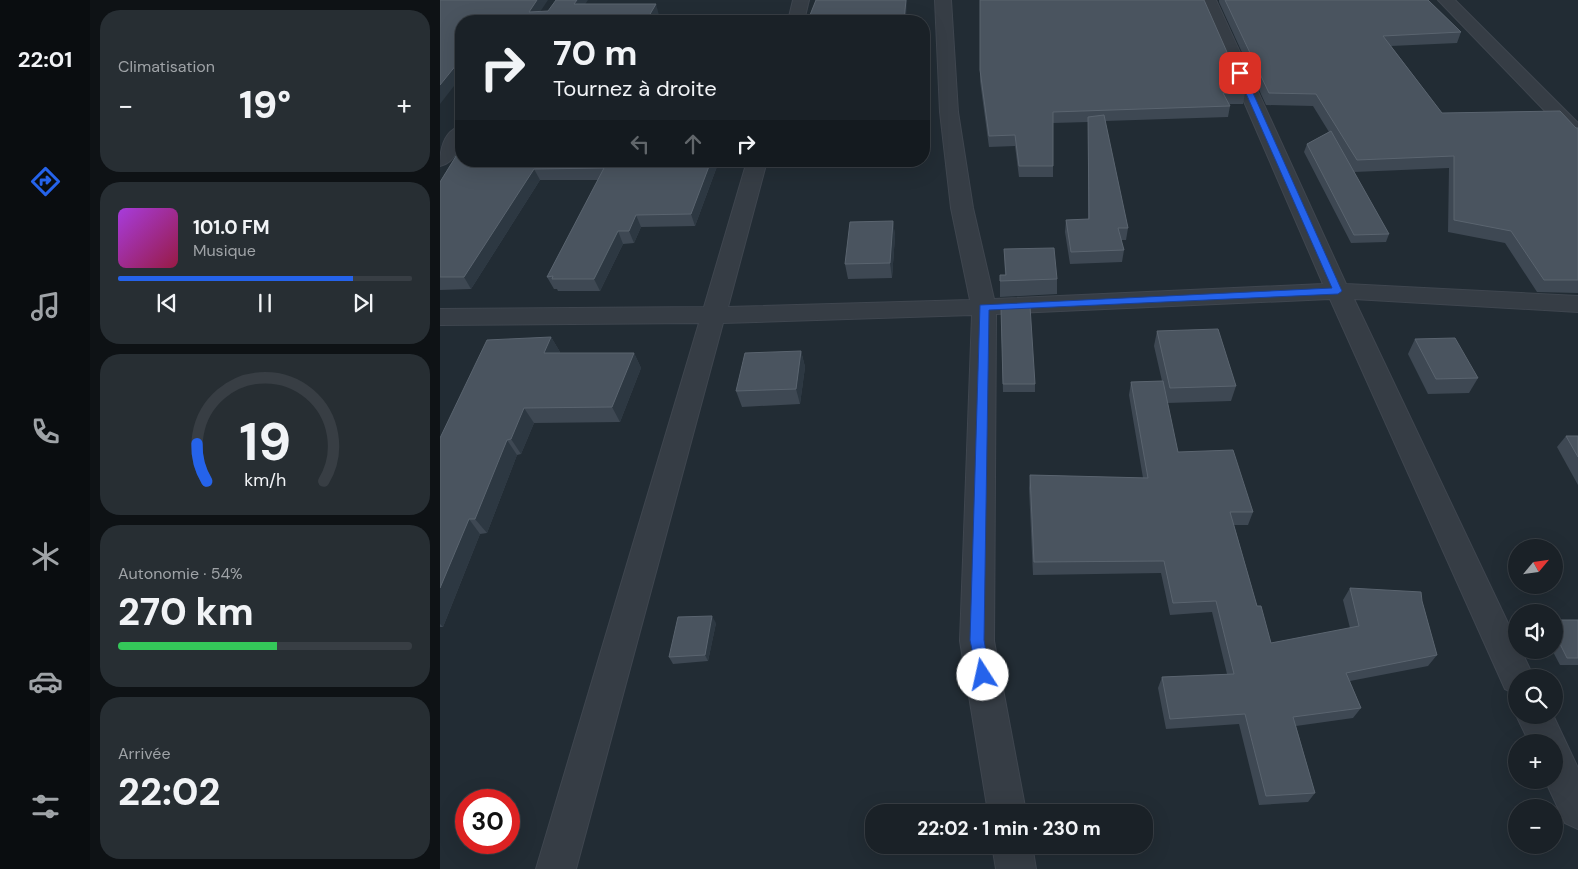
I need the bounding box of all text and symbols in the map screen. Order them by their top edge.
text: 70 m [553,30,637,76]
icon: right [470,35,535,100]
text: 22:01 [18,45,72,74]
pin [1219,52,1261,94]
text: Climatisation [118,56,215,77]
icon: arrive [1226,59,1254,87]
text: Tournez à droite [553,74,717,103]
text: 19° [239,80,291,130]
text: − [118,87,133,124]
text: + [397,87,412,124]
icon: left [626,130,654,158]
icon: ahead [679,130,707,158]
icon: right [732,130,760,158]
icon: directions [28,164,63,199]
text: 101.0 FM [193,215,269,240]
text: Musique [193,240,256,261]
icon: music [28,289,63,324]
icon: previous [153,289,181,317]
icon: pause [251,289,279,317]
icon: next [349,289,377,317]
text: 19 [239,408,291,476]
icon: phone [28,414,63,449]
text: km/h [244,468,286,492]
icon: climate [28,539,63,574]
north arrow [1508,539,1562,594]
map controls [1508,539,1563,854]
text: Autonomie · 54% [118,563,243,584]
text: 270 km [118,587,254,637]
button: sound [1508,604,1563,659]
position arrow [956,648,1008,700]
icon: car [28,664,63,699]
button: search [1508,669,1563,724]
button: + [1508,734,1563,789]
text: Arrivée [118,743,171,764]
text: 22:02 [118,767,220,817]
icon: filters [28,789,63,824]
speed limit sign: 30 [455,789,520,854]
button: − [1508,799,1563,854]
text: 22:02 · 1 min · 230 m [917,816,1101,841]

